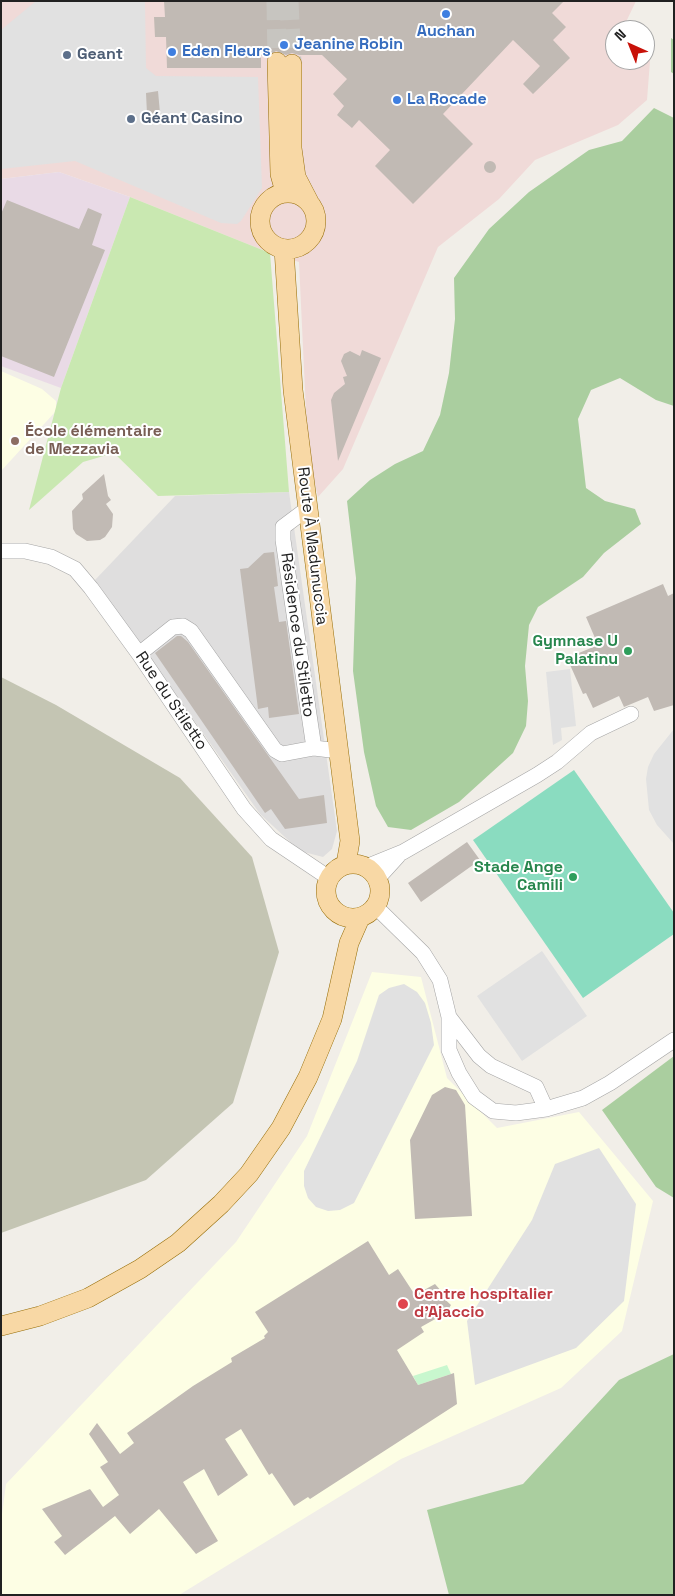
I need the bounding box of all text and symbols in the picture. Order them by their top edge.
marker: Auchan [440,8,452,20]
north arrow [605,20,655,70]
place label: Auchan [417,22,475,42]
text: N [611,25,630,45]
place label: Jeanine Robin [294,35,403,55]
marker: Jeanine Robin [278,39,290,51]
place label: Eden Fleurs [182,42,271,62]
place label: Geant [77,45,123,65]
marker: Eden Fleurs [166,46,178,58]
marker: Geant [61,49,73,61]
place label: La Rocade [407,90,487,110]
marker: La Rocade [391,94,403,106]
place label: Géant Casino [141,109,243,129]
marker: Géant Casino [125,113,137,125]
place label: École élémentaire de Mezzavia [25,422,162,460]
marker: École élémentaire de Mezzavia [9,435,21,447]
street label: Route À Madunuccia [293,466,331,626]
street label: Résidence du Stiletto [276,552,318,718]
place label: Gymnase U Palatinu [532,632,618,670]
marker: Gymnase U Palatinu [622,645,634,657]
street label: Rue du Stiletto [131,648,211,754]
place label: Stade Ange Camili [474,858,563,896]
marker: Stade Ange Camili [567,871,579,883]
place label: Centre hospitalier d'Ajaccio [414,1285,553,1323]
marker: Centre hospitalier d'Ajaccio [396,1297,410,1311]

